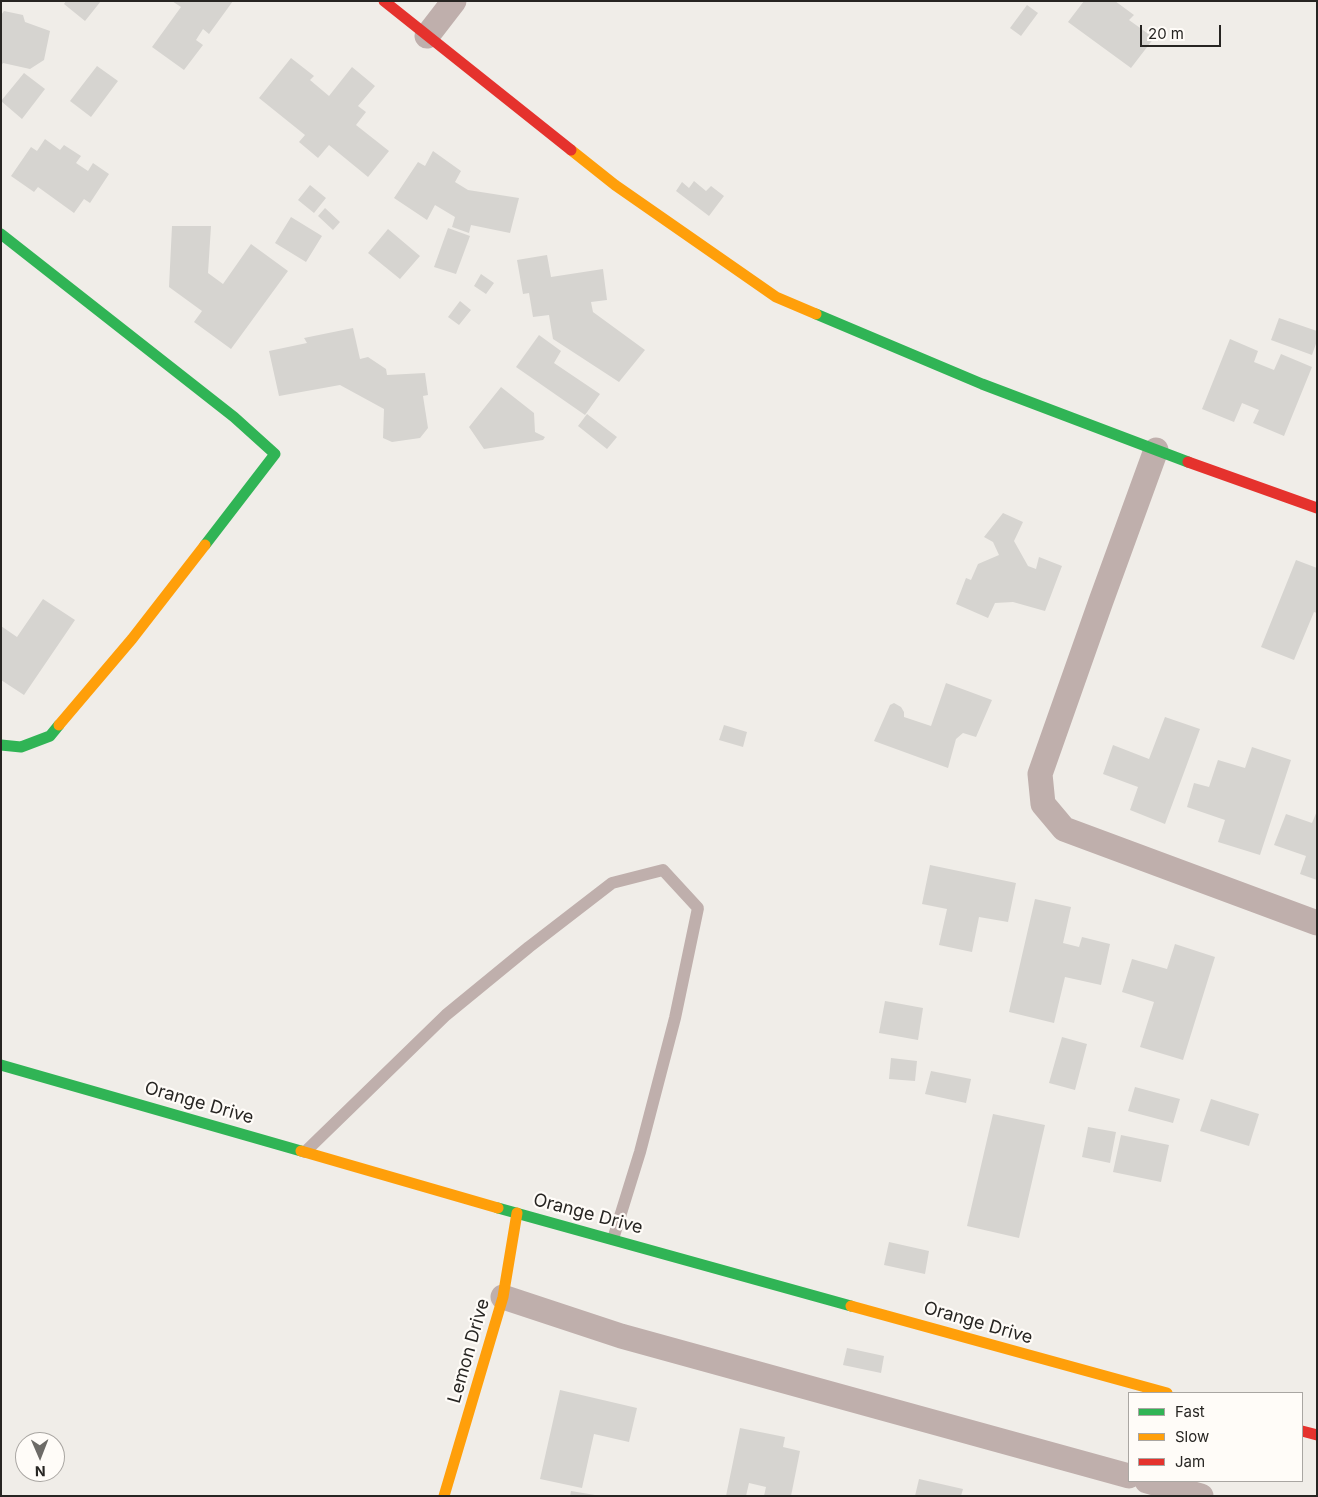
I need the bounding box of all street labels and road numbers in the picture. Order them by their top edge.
street label: Orange Drive [142,1077,256,1129]
street label: Orange Drive [531,1189,645,1239]
street label: Lemon Drive [444,1296,494,1406]
street label: Orange Drive [921,1297,1035,1349]

